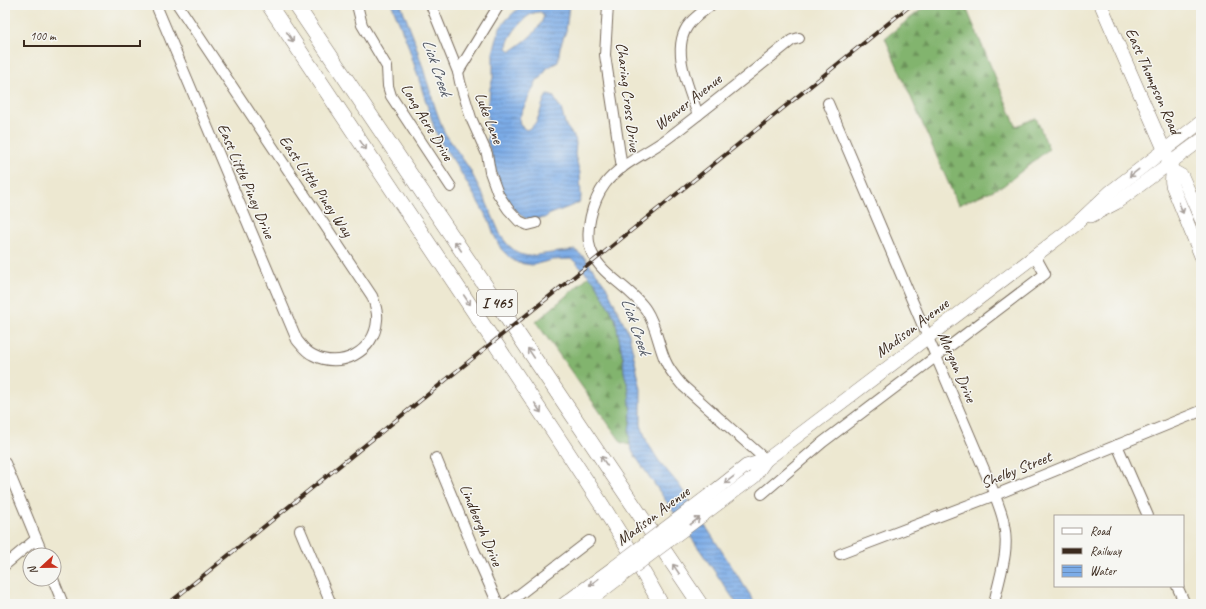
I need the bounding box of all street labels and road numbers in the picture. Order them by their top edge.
street label: East Thompson Road [1121,25,1186,140]
street label: Charing Cross Drive [611,41,645,154]
street label: Weaver Avenue [650,68,727,135]
street label: Long Acre Drive [396,80,459,166]
street label: Luke Lane [470,90,508,148]
street label: East Little Piney Drive [213,120,280,243]
street label: East Little Piney Way [275,131,358,242]
road number: I 465 [477,290,517,316]
street label: Madison Avenue [871,293,954,362]
street label: Morgan Drive [933,329,982,407]
street label: Shelby Street [978,446,1056,493]
street label: Lindbergh Drive [455,481,508,571]
street label: Madison Avenue [612,481,695,550]

